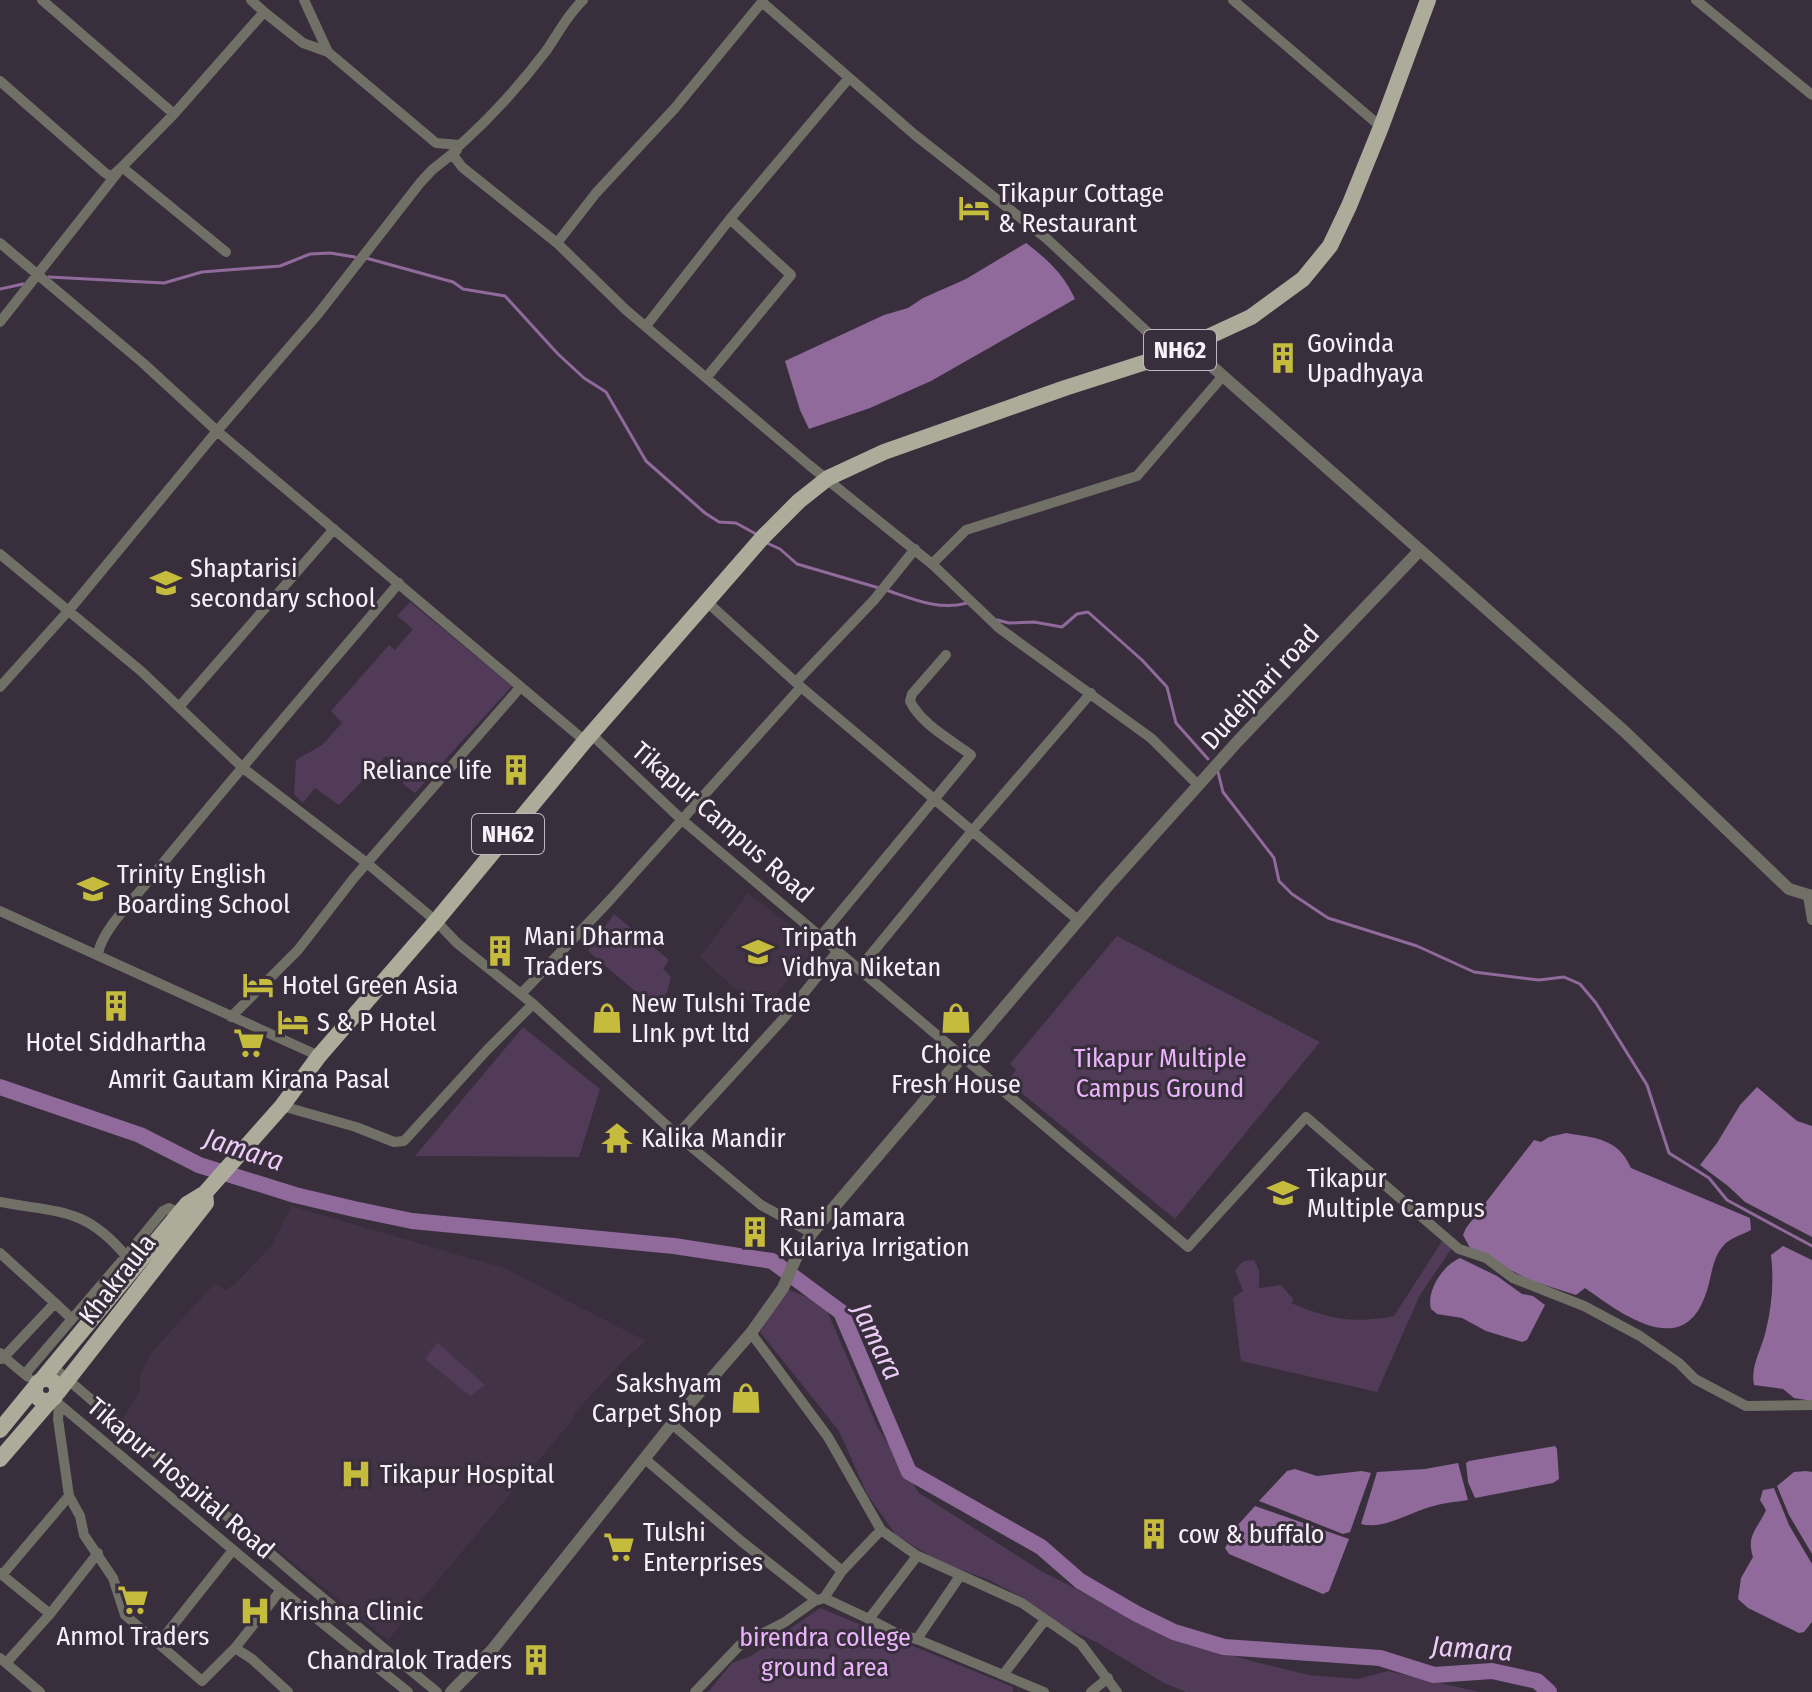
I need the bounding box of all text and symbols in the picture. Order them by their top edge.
place label: Tikapur Cottage & Restaurant [998,178,1164,239]
hotel icon: Tikapur Cottage & Restaurant [957,191,991,225]
place label: Govinda Upadhyaya [1307,328,1424,389]
road number: NH62 [1144,330,1216,370]
building icon: Govinda Upadhyaya [1266,341,1300,375]
place label: Shaptarisi secondary school [190,553,376,614]
school or university icon: Shaptarisi secondary school [149,566,183,600]
street label: Dudejhari road [1195,619,1326,756]
street label: Tikapur Campus Road [626,735,820,909]
building icon: Reliance life [499,753,533,787]
place label: Reliance life [362,755,492,786]
road number: NH62 [472,814,544,854]
place label: Trinity English Boarding School [117,859,290,920]
school or university icon: Trinity English Boarding School [76,872,110,906]
place label: Mani Dharma Traders [524,921,665,982]
place label: Tripath Vidhya Niketan [782,922,941,983]
building icon: Mani Dharma Traders [483,934,517,968]
school or university icon: Tripath Vidhya Niketan [741,935,775,969]
hotel icon: Hotel Green Asia [241,968,275,1002]
place label: Hotel Green Asia [282,970,458,1001]
place label: New Tulshi Trade LInk pvt ltd [631,988,811,1049]
building icon: Hotel Siddhartha [99,989,133,1023]
shop icon: New Tulshi Trade LInk pvt ltd [590,1001,624,1035]
shop icon: Choice Fresh House [939,1001,973,1035]
hotel icon: S & P Hotel [276,1005,310,1039]
place label: S & P Hotel [317,1007,437,1038]
supermarket icon: Amrit Gautam Kirana Pasal [232,1026,266,1060]
place label: Hotel Siddhartha [25,1027,207,1058]
place label: Choice Fresh House [891,1039,1021,1100]
park label: Tikapur Multiple Campus Ground [1073,1043,1247,1104]
place label: Amrit Gautam Kirana Pasal [108,1064,390,1095]
water label: Jamara [198,1121,288,1178]
temple icon: Kalika Mandir [600,1121,634,1155]
place label: Kalika Mandir [641,1123,786,1154]
place label: Tikapur Multiple Campus [1307,1163,1485,1224]
school or university icon: Tikapur Multiple Campus [1266,1176,1300,1210]
place label: Rani Jamara Kulariya Irrigation [779,1202,970,1263]
building icon: Rani Jamara Kulariya Irrigation [738,1215,772,1249]
street label: Khakraula [72,1228,162,1331]
water label: Jamara [844,1296,910,1385]
place label: Sakshyam Carpet Shop [592,1368,722,1429]
shop icon: Sakshyam Carpet Shop [729,1381,763,1415]
street label: Tikapur Hospital Road [81,1391,280,1566]
hospital icon: Tikapur Hospital [339,1457,373,1491]
place label: Tikapur Hospital [380,1459,554,1490]
place label: Tulshi Enterprises [643,1517,763,1578]
building icon: cow & buffalo [1137,1517,1171,1551]
place label: cow & buffalo [1178,1519,1325,1550]
supermarket icon: Tulshi Enterprises [602,1530,636,1564]
supermarket icon: Anmol Traders [116,1583,150,1617]
hospital icon: Krishna Clinic [238,1594,272,1628]
place label: Krishna Clinic [279,1596,423,1627]
place label: Anmol Traders [57,1621,209,1652]
park label: birendra college ground area [739,1622,911,1683]
water label: Jamara [1428,1629,1514,1668]
building icon: Chandralok Traders [519,1643,553,1677]
place label: Chandralok Traders [307,1645,512,1676]

